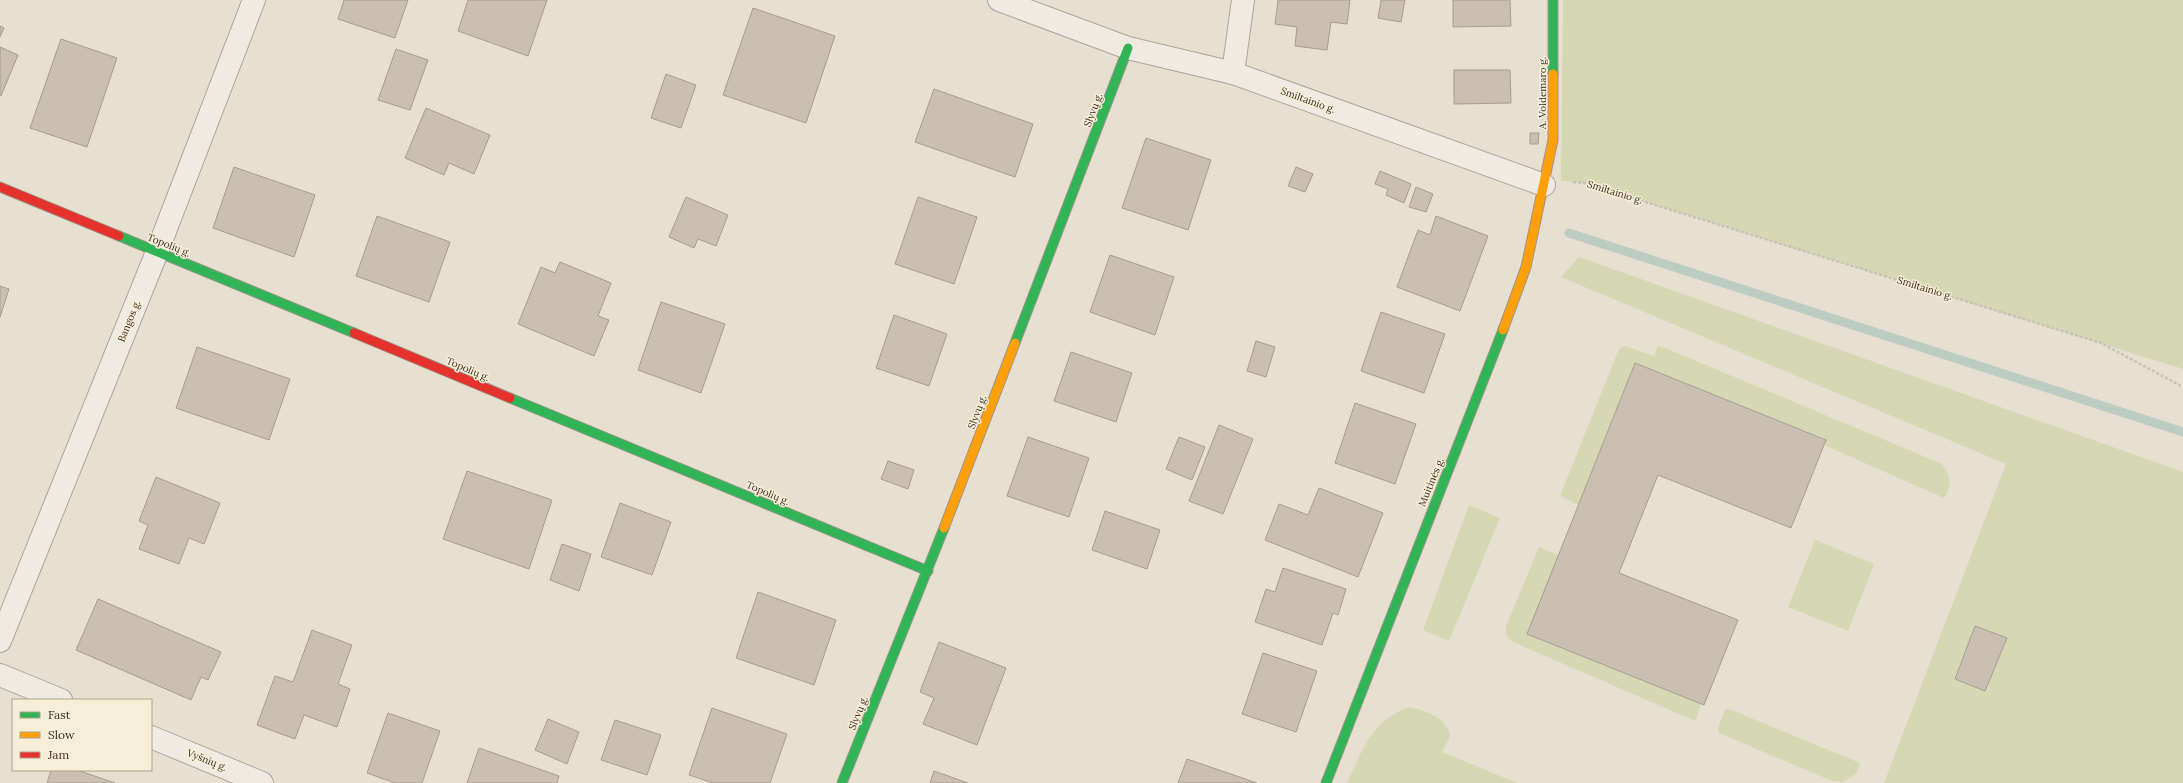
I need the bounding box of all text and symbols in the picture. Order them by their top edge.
street label: A. Voldemaro g. [1536,57,1549,130]
street label: Smiltainio g. [1279,84,1337,116]
street label: Slyvų g. [1081,91,1105,129]
street label: Smiltainio g. [1586,177,1644,207]
street label: Topolių g. [145,230,193,260]
street label: Smiltainio g. [1896,273,1954,303]
street label: Bangos g. [115,298,143,344]
street label: Topolių g. [444,354,492,384]
street label: Slyvų g. [965,393,989,431]
street label: Muitinės g. [1415,456,1447,508]
street label: Topolių g. [744,478,792,508]
street label: Slyvų g. [845,694,871,732]
legend [12,699,152,771]
text: Fast [48,707,71,722]
text: Slow [48,727,75,742]
street label: Vyšnių g. [184,746,229,774]
text: Jam [47,747,69,762]

